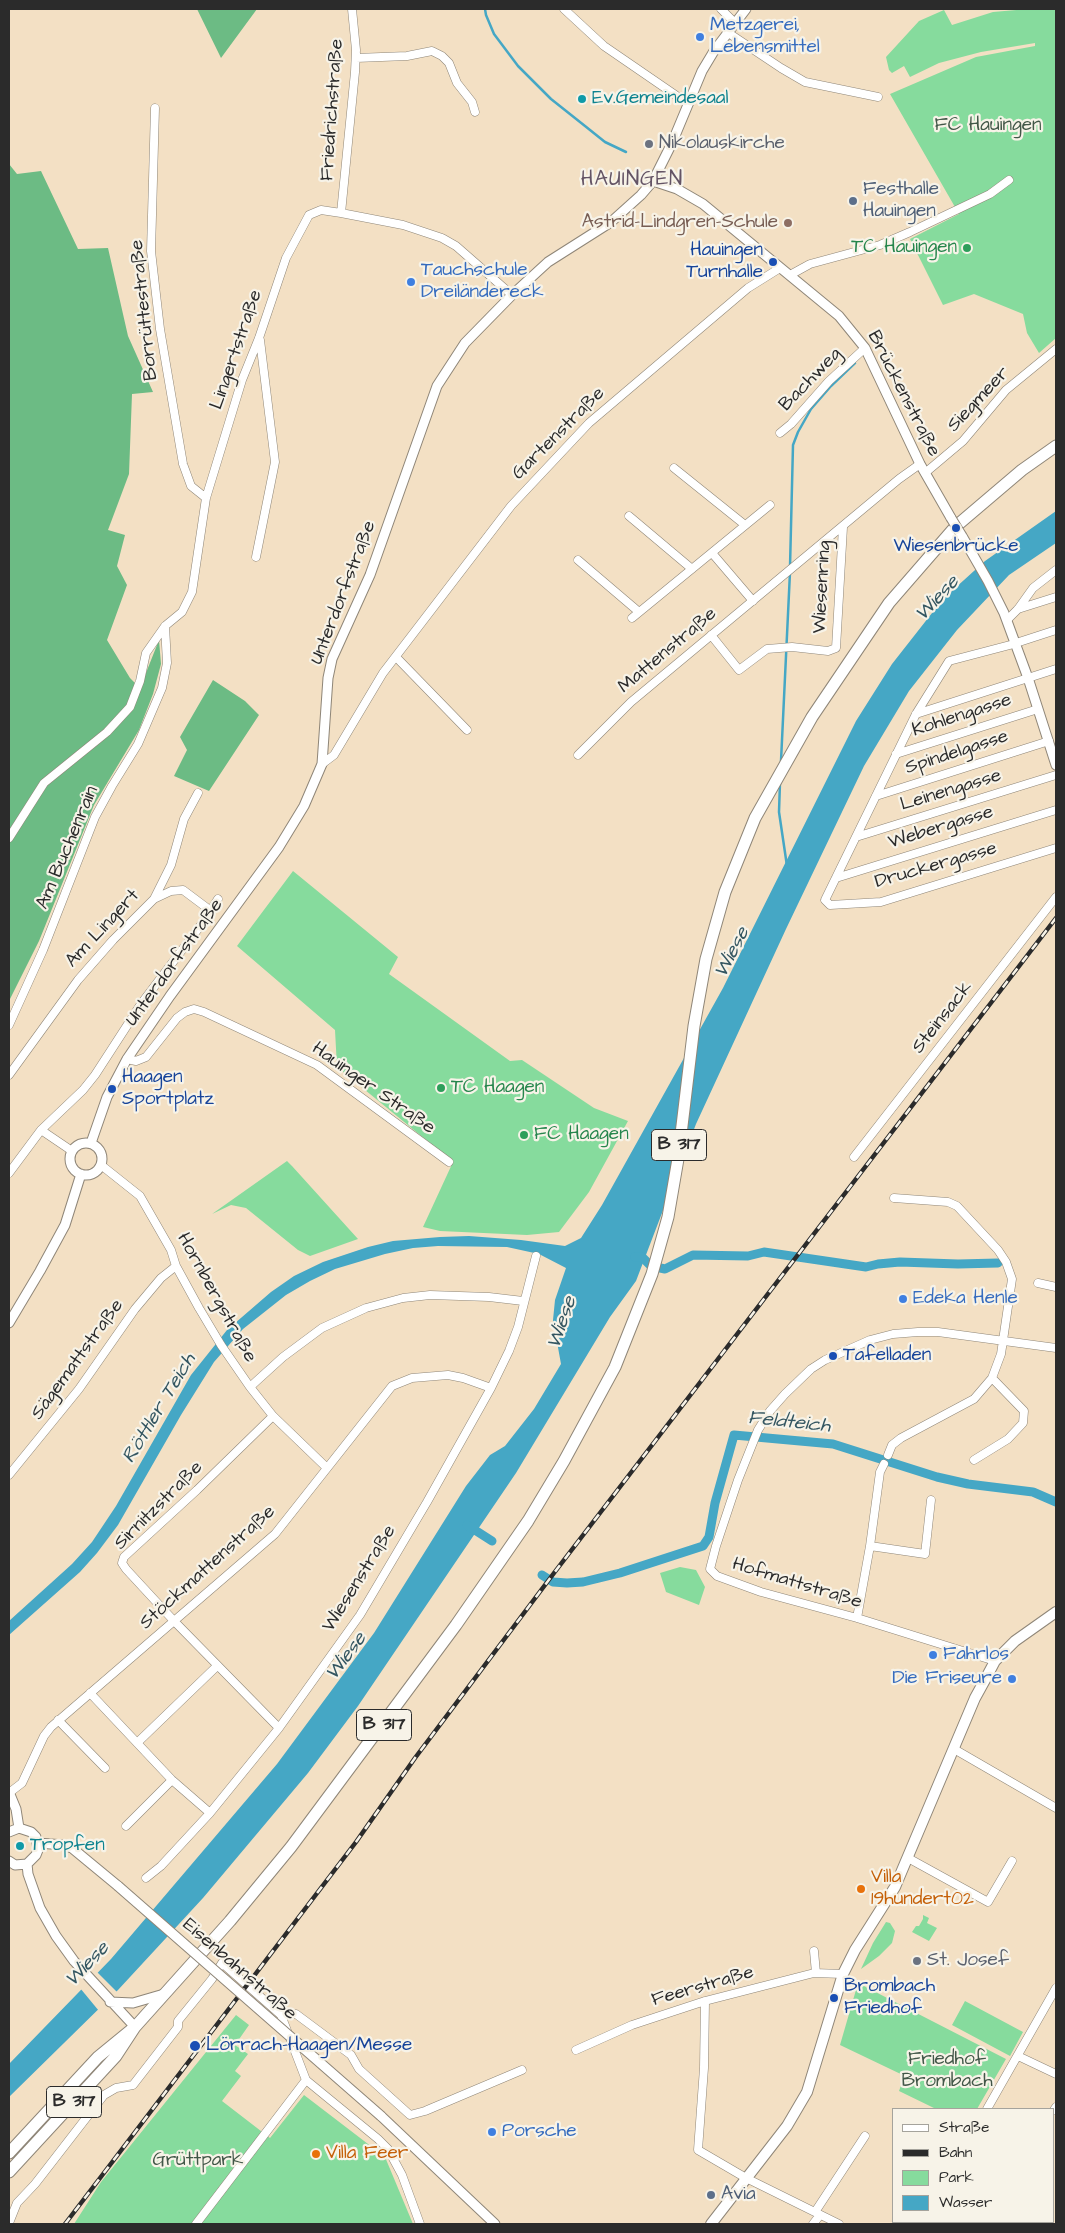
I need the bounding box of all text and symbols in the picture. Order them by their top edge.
place label: Metzgerei, Lebensmittel [710,15,820,59]
marker: Metzgerei, Lebensmittel [694,31,706,43]
street label: Friedrichstraße [317,38,349,182]
place label: Ev.Gemeindesaal [592,88,729,110]
marker: Ev.Gemeindesaal [576,93,588,105]
park label: FC Hauingen [935,115,1041,137]
place label: Nikolauskirche [659,133,785,155]
marker: Nikolauskirche [643,138,655,150]
district label: HAUINGEN [580,168,684,194]
place label: Festhalle Hauingen [863,179,939,223]
marker: Festhalle Hauingen [847,195,859,207]
place label: Astrid-Lindgren-Schule [582,212,778,234]
marker: Astrid-Lindgren-Schule [782,217,794,229]
place label: TC Hauingen [851,237,957,259]
street label: Borrüttestraße [126,238,164,382]
place label: Hauingen Turnhalle [686,240,763,284]
marker: TC Hauingen [961,242,973,254]
marker: Hauingen Turnhalle [767,256,779,268]
place label: Tauchschule Dreiländereck [421,260,544,304]
marker: Tauchschule Dreiländereck [405,276,417,288]
street label: Lingertstraße [206,287,268,413]
street label: Brückenstraße [861,327,945,461]
street label: Bachweg [775,343,847,417]
street label: Siegmeer [943,363,1015,437]
street label: Gartenstraße [508,383,610,485]
street label: Unterdorfstraße [306,518,382,668]
marker: Wiesenbrücke [950,522,962,534]
place label: Wiesenbrücke [893,536,1019,558]
street label: Wiesenring [809,540,837,634]
water label: Wiese [911,571,965,627]
street label: Mattenstraße [614,603,722,699]
street label: Kohlengasse [909,689,1015,743]
street label: Spindelgasse [903,726,1011,780]
street label: Leinengasse [898,765,1004,817]
street label: Am Buchenrain [32,783,104,913]
street label: Webergasse [886,801,996,855]
street label: Druckergasse [872,838,1000,894]
street label: Am Lingert [61,885,145,973]
street label: Unterdorfstraße [121,895,229,1031]
water label: Wiese [710,924,756,982]
street label: Steinsack [908,977,978,1059]
street label: Hauinger Straße [307,1038,439,1140]
place label: Haagen Sportplatz [122,1067,214,1111]
place label: TC Haagen [451,1077,544,1099]
marker: TC Haagen [435,1082,447,1094]
marker: Haagen Sportplatz [106,1083,118,1095]
place label: FC Haagen [534,1124,629,1146]
marker: FC Haagen [518,1129,530,1141]
road number: B 317 [652,1130,706,1160]
street label: Hornbergstraße [171,1229,261,1367]
place label: Edeka Henle [913,1288,1018,1310]
marker: Edeka Henle [897,1293,909,1305]
water label: Wiese [543,1294,583,1352]
street label: Sägemattstraße [27,1295,129,1425]
place label: Tafelladen [843,1345,931,1367]
water label: Röttler Teich [118,1350,202,1468]
marker: Tafelladen [827,1350,839,1362]
water label: Feldteich [747,1407,831,1439]
street label: Sirnitzstraße [110,1457,208,1555]
street label: Stöckmattenstraße [135,1501,281,1635]
street label: Wiesenstraße [318,1521,402,1637]
street label: Hofmattstraße [729,1553,865,1615]
water label: Wiese [321,1628,373,1686]
place label: Fahrlos [943,1644,1009,1666]
marker: Fahrlos [927,1649,939,1661]
place label: Die Friseure [892,1668,1002,1690]
marker: Die Friseure [1006,1673,1018,1685]
road number: B 317 [356,1710,412,1740]
place label: Tropfen [30,1835,105,1857]
marker: Tropfen [14,1840,26,1852]
place label: Villa 19hundert02 [871,1867,974,1911]
marker: Villa 19hundert02 [855,1883,867,1895]
street label: Eisenbahnstraße [177,1914,301,2026]
water label: Wiese [61,1937,115,1993]
place label: St. Josef [927,1950,1009,1972]
marker: St. Josef [911,1955,923,1967]
street label: Feerstraße [649,1962,757,2012]
place label: Brombach Friedhof [844,1976,935,2020]
marker: Brombach Friedhof [828,1992,840,2004]
place label: Lörrach-Haagen/Messe [206,2035,412,2057]
marker: Lörrach-Haagen/Messe [188,2039,202,2053]
park label: Friedhof Brombach [901,2049,993,2093]
road number: B 317 [46,2086,102,2118]
legend [892,2108,1055,2223]
text: Straße [939,2117,989,2138]
place label: Porsche [502,2121,577,2143]
marker: Porsche [486,2126,498,2138]
text: Bahn [939,2142,972,2163]
place label: Villa Feer [326,2143,408,2165]
marker: Villa Feer [310,2148,322,2160]
park label: Grüttpark [152,2150,244,2172]
text: Park [939,2167,974,2188]
place label: Avia [721,2184,756,2206]
marker: Avia [705,2189,717,2201]
text: Wasser [939,2192,992,2213]

